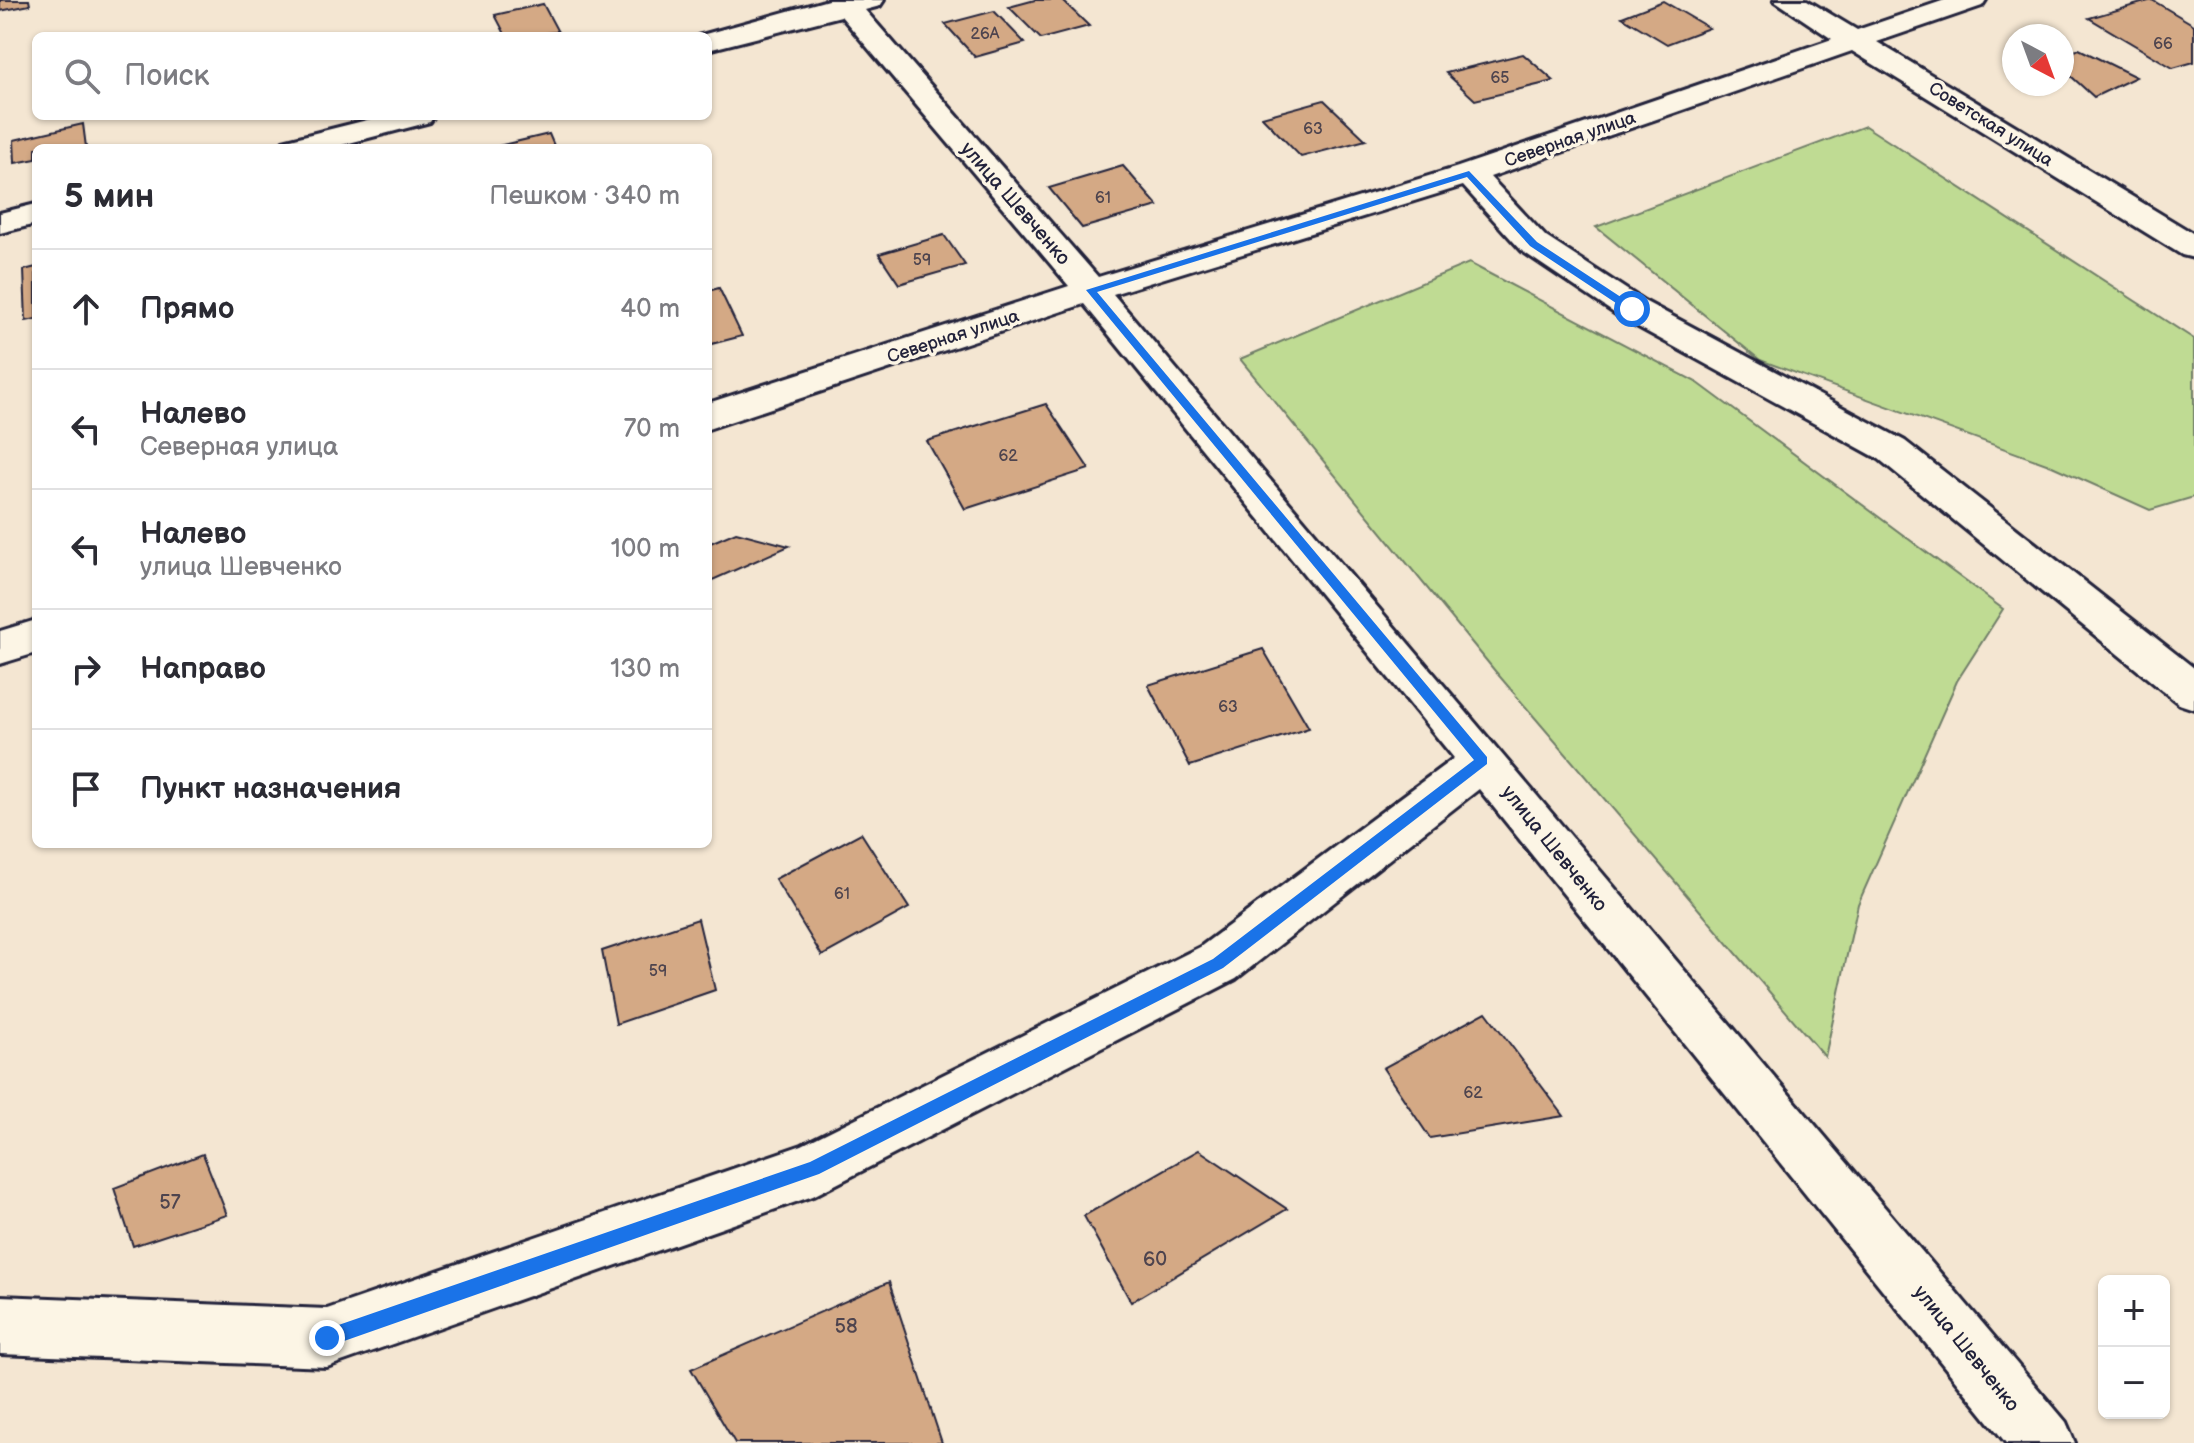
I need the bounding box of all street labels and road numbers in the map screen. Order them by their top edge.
street label: Советская улица [1925,78,2057,171]
street label: Северная улица [1502,107,1639,172]
street label: улица Шевченко [955,137,1075,270]
street label: Северная улица [885,305,1022,368]
street label: улица Шевченко [1496,781,1612,917]
street label: улица Шевченко [1908,1281,2024,1417]

